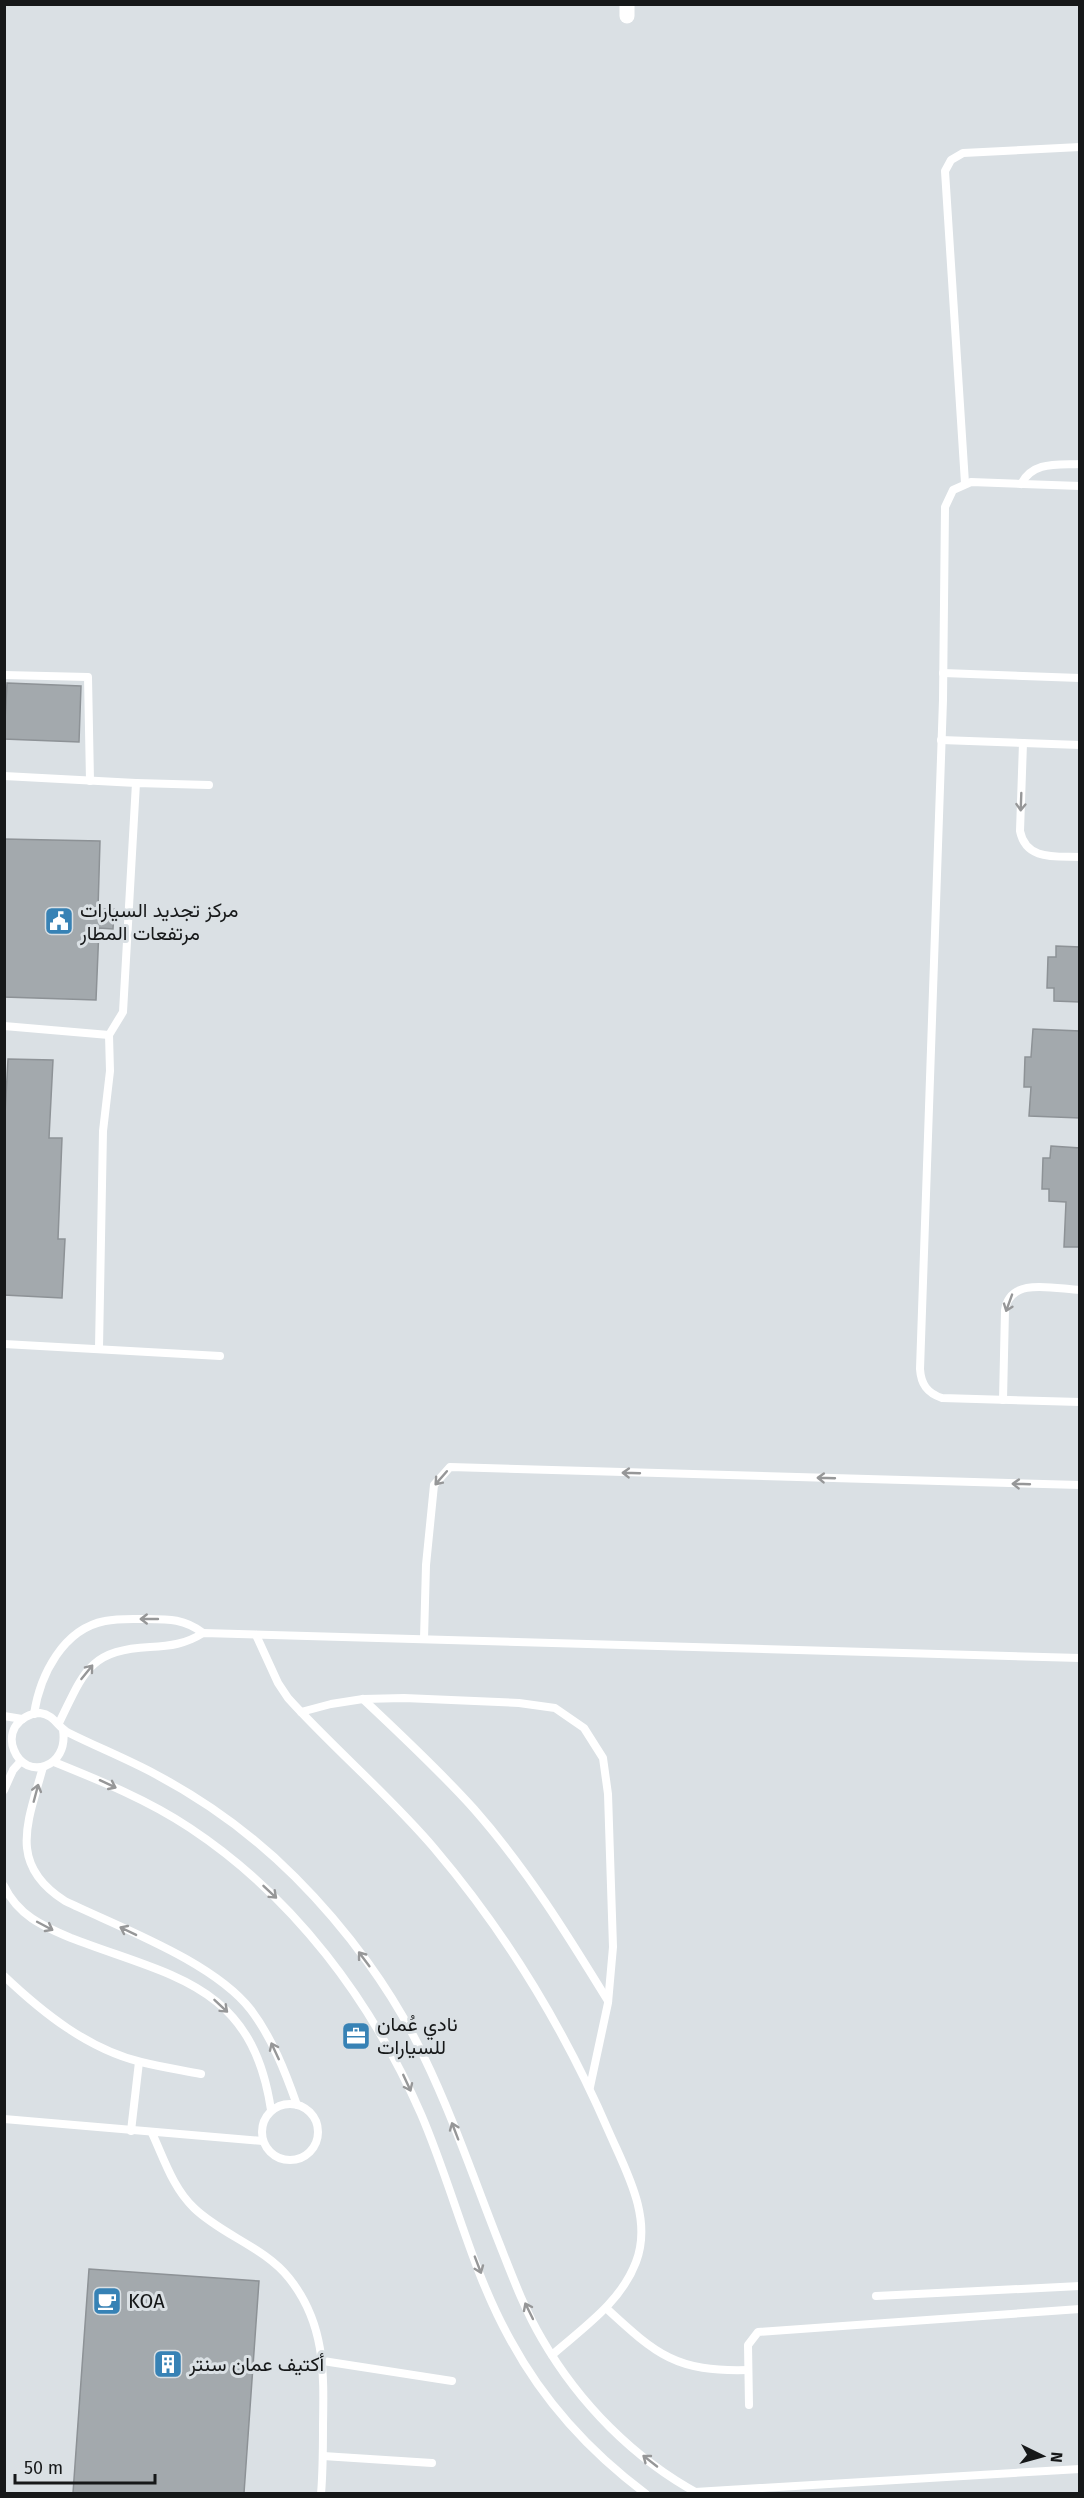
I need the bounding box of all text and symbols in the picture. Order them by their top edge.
one-way arrow [1015,791,1027,811]
place label: مركز تجديد السيارات مرتفعات المطار [79,898,238,946]
public building icon: مركز تجديد السيارات مرتفعات المطار [43,905,75,937]
one-way arrow [1002,1294,1013,1312]
one-way arrow [622,1467,642,1478]
one-way arrow [434,1470,448,1485]
one-way arrow [817,1472,837,1484]
one-way arrow [1012,1478,1032,1489]
one-way arrow [139,1613,159,1625]
one-way arrow [81,1664,94,1680]
one-way arrow [99,1780,117,1791]
one-way arrow [31,1783,42,1802]
one-way arrow [262,1884,277,1899]
one-way arrow [35,1921,53,1932]
one-way arrow [119,1925,137,1937]
one-way arrow [358,1951,371,1967]
one-way arrow [213,1999,228,2013]
place label: نادي عُمان للسيارات [377,2012,458,2060]
office icon: نادي عُمان للسيارات [340,2020,372,2052]
one-way arrow [269,2042,281,2060]
one-way arrow [401,2074,413,2092]
one-way arrow [449,2122,460,2140]
one-way arrow [473,2255,484,2274]
cafe icon: KOA [91,2285,123,2317]
place label: KOA [128,2289,165,2313]
one-way arrow [522,2303,534,2321]
building icon: أكتيف عمان سنتر [152,2348,184,2380]
place label: أكتيف عمان سنتر [188,2352,325,2377]
north arrow [1012,2426,1072,2486]
scale bar [15,2447,154,2485]
text: N [1047,2451,1066,2463]
one-way arrow [642,2455,658,2468]
text: 50 m [24,2457,63,2479]

